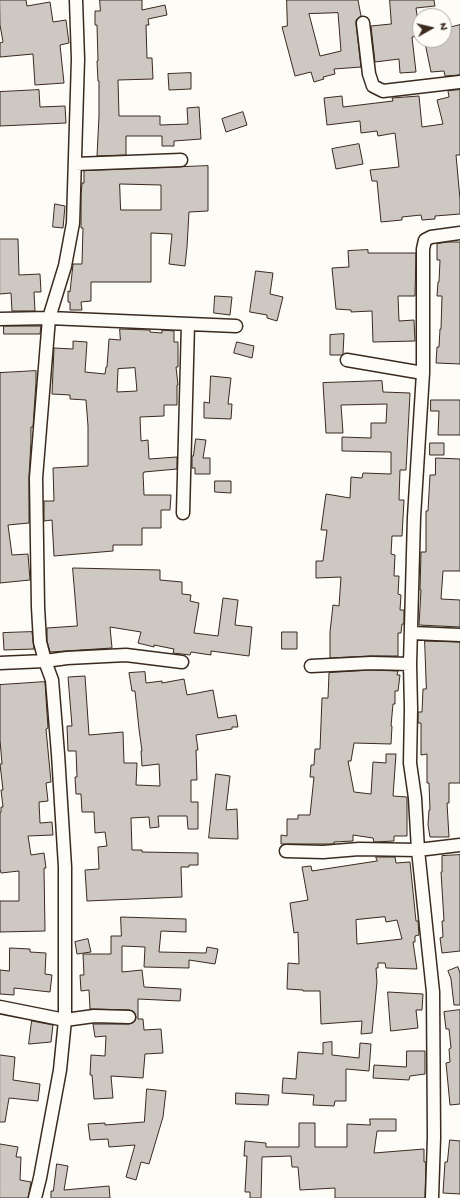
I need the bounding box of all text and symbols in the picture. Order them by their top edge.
north arrow [412,8,452,48]
text: N [436,22,449,31]

